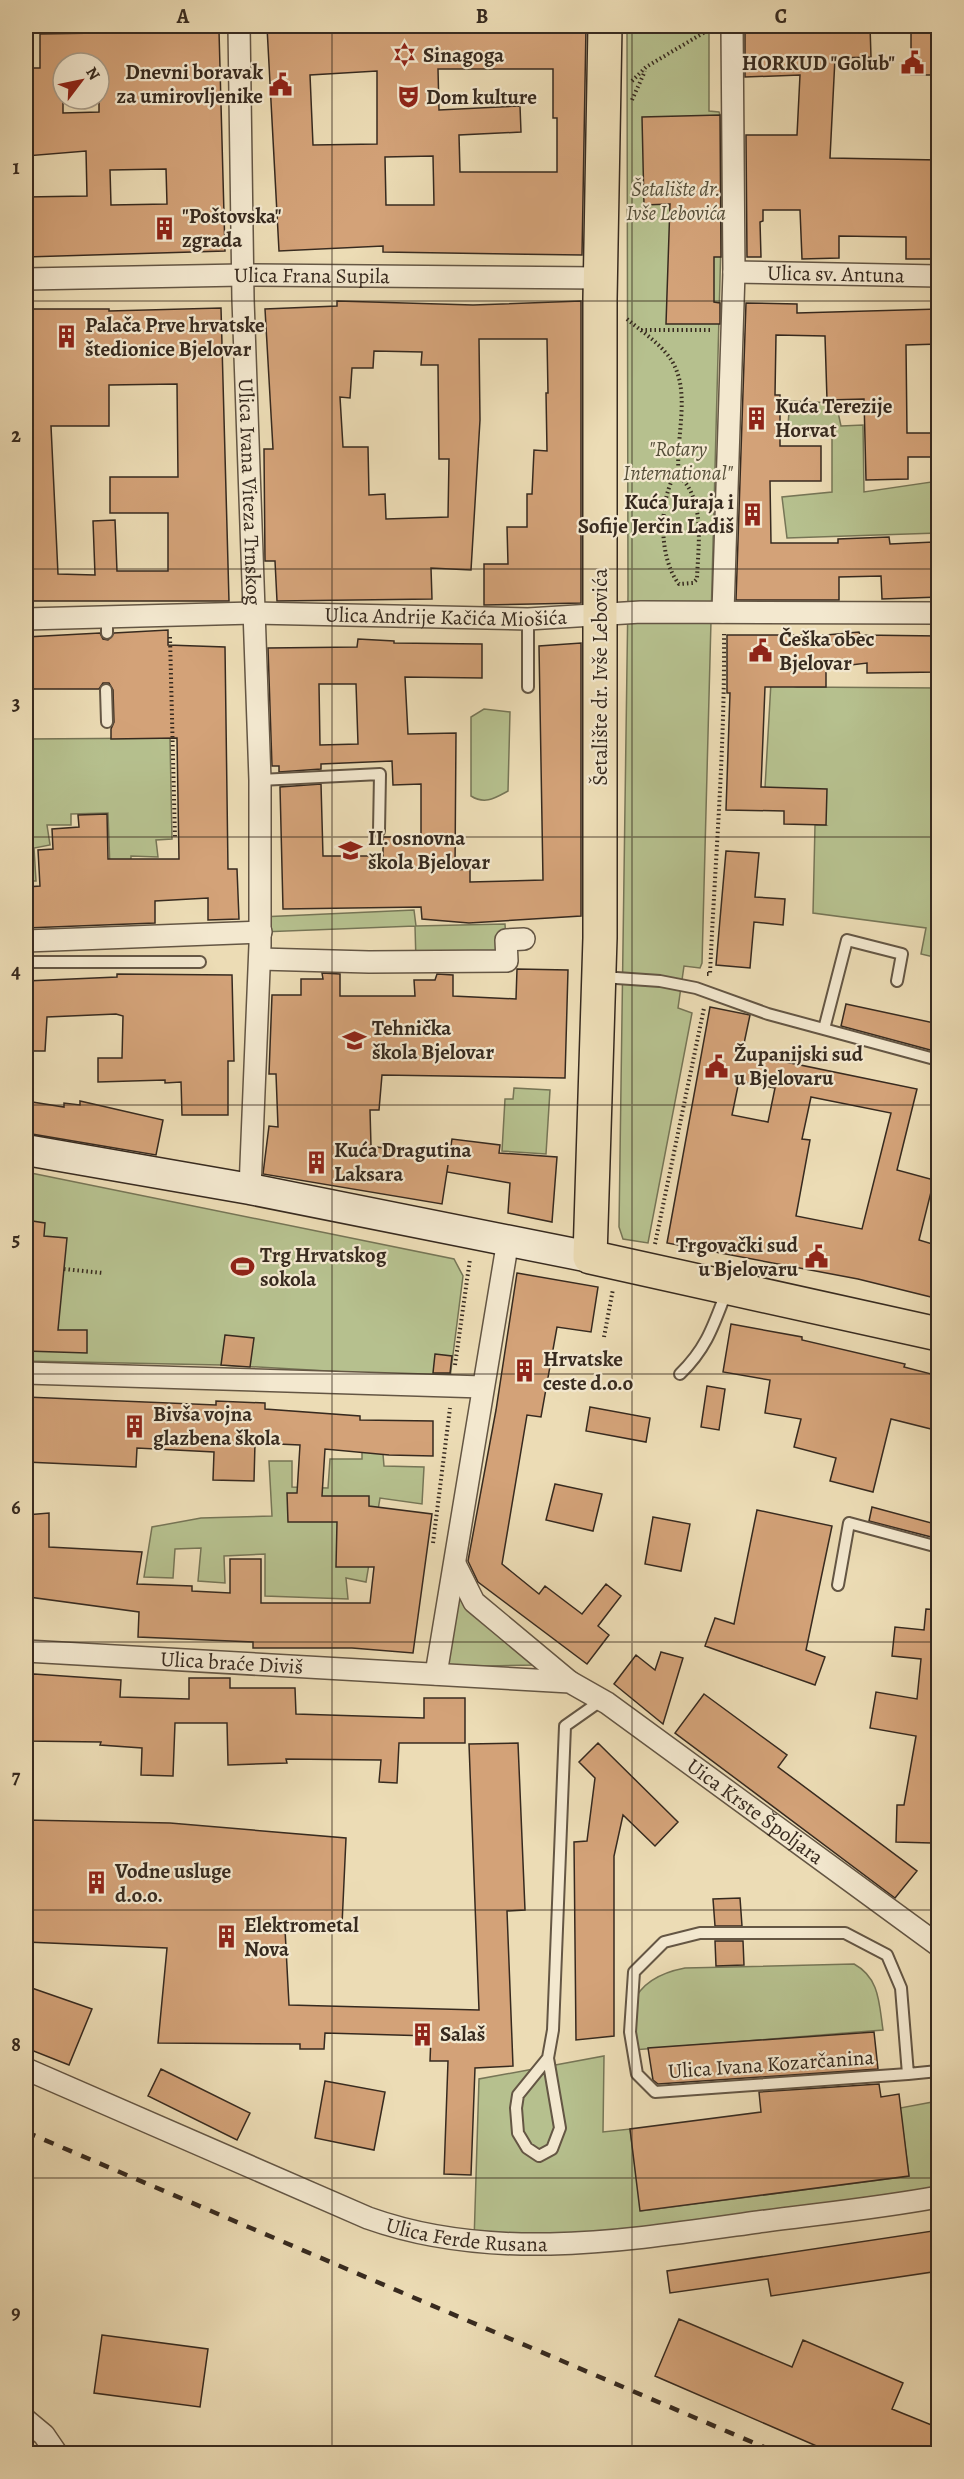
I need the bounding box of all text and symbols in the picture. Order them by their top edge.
text: A [176,3,190,30]
text: B [476,3,488,30]
text: C [775,3,787,30]
place label: Sinagoga [423,41,505,69]
synagogue icon: Sinagoga [392,42,418,68]
place label: HORKUD "Golub" [742,49,895,77]
public building icon: HORKUD "Golub" [900,50,926,76]
north arrow [51,51,111,111]
place label: Dnevni boravak za umirovljenike [117,58,263,110]
text: N [80,63,105,85]
public building icon: Dnevni boravak za umirovljenike [268,71,294,97]
place label: Dom kulture [426,83,537,111]
theatre icon: Dom kulture [395,84,421,110]
text: 1 [12,154,20,181]
park label: Šetalište dr. Ivše Lebovića [626,175,726,227]
place label: "Poštovska" zgrada [182,202,282,254]
building icon: "Poštovska" zgrada [151,215,177,241]
street label: Ulica sv. Antuna [767,259,905,289]
street label: Ulica Frana Supila [234,261,390,290]
place label: Palača Prve hrvatske štedionice Bjelovar [85,311,265,363]
building icon: Palača Prve hrvatske štedionice Bjelovar [54,324,80,350]
street label: Ulica Ivana Viteza Trnskog [232,378,268,606]
place label: Kuća Terezije Horvat [775,392,893,444]
building icon: Kuća Terezije Horvat [744,405,770,431]
text: 2 [11,422,21,449]
park label: "Rotary International" [623,435,734,487]
place label: Kuća Juraja i Sofije Jerčin Ladiš [578,488,734,540]
building icon: Kuća Juraja i Sofije Jerčin Ladiš [739,501,765,527]
street label: Šetalište dr. Ivše Lebovića [586,568,614,786]
street label: Ulica Andrije Kačića Miošića [324,601,568,633]
place label: Češka obec Bjelovar [779,625,875,677]
public building icon: Češka obec Bjelovar [748,638,774,664]
text: 3 [12,690,20,717]
place label: II. osnovna škola Bjelovar [368,824,490,876]
school or university icon: II. osnovna škola Bjelovar [337,837,363,863]
text: 4 [11,958,21,985]
place label: Tehnička škola Bjelovar [372,1014,494,1066]
school or university icon: Tehnička škola Bjelovar [341,1027,367,1053]
place label: Županijski sud u Bjelovaru [734,1040,864,1092]
public building icon: Županijski sud u Bjelovaru [703,1053,729,1079]
place label: Kuća Dragutina Laksara [334,1136,473,1188]
building icon: Kuća Dragutina Laksara [303,1149,329,1175]
text: 5 [12,1226,20,1253]
place label: Trgovački sud u Bjelovaru [676,1231,799,1283]
place label: Trg Hrvatskog sokola [260,1241,387,1293]
public building icon: Trgovački sud u Bjelovaru [803,1244,829,1270]
sports icon: Trg Hrvatskog sokola [229,1254,255,1280]
place label: Hrvatske ceste d.o.o [543,1345,633,1397]
building icon: Hrvatske ceste d.o.o [512,1358,538,1384]
place label: Bivša vojna glazbena škola [153,1400,281,1452]
building icon: Bivša vojna glazbena škola [122,1413,148,1439]
text: 6 [11,1494,21,1521]
street label: Ulica braće Diviš [159,1645,304,1681]
street label: Uica Krste Špoljara [681,1752,830,1871]
text: 7 [12,1763,21,1790]
place label: Vodne usluge d.o.o. [114,1857,232,1909]
building icon: Vodne usluge d.o.o. [84,1870,110,1896]
place label: Elektrometal Nova [244,1911,359,1963]
building icon: Elektrometal Nova [213,1924,239,1950]
place label: Salaš [440,2020,485,2048]
building icon: Salaš [409,2021,435,2047]
text: 8 [11,2031,21,2058]
street label: Ulica Ivana Kozarčanina [667,2043,875,2085]
street label: Ulica Ferde Rusana [383,2211,548,2258]
text: 9 [11,2299,21,2326]

